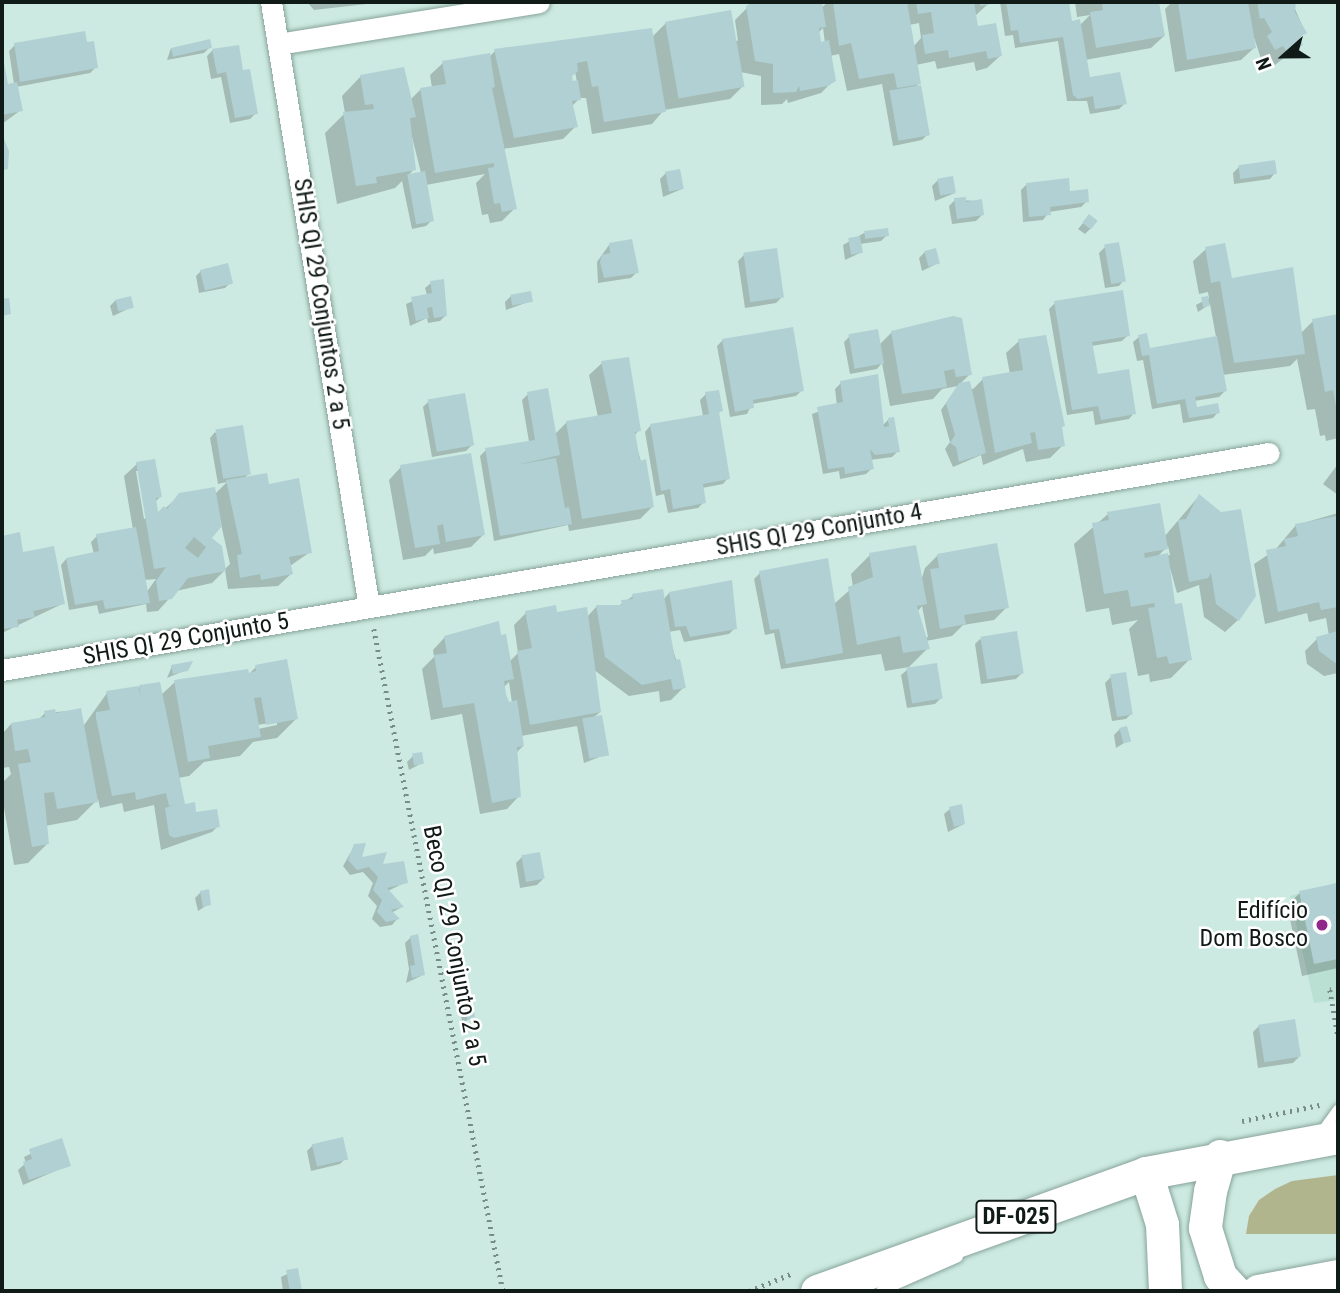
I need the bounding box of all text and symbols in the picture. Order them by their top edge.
north arrow [1249,21,1319,91]
text: N [1251,54,1277,73]
street label: SHIS QI 29 Conjuntos 2 a 5 [287,176,355,432]
street label: SHIS QI 29 Conjunto 4 [714,498,924,562]
street label: SHIS QI 29 Conjunto 5 [81,607,291,671]
street label: Beco QI 29 Conjunto 2 a 5 [417,823,491,1069]
place label: Edifício Dom Bosco [1199,897,1308,953]
marker: Edifício Dom Bosco [1314,917,1330,933]
road number: DF-025 [974,1198,1058,1236]

